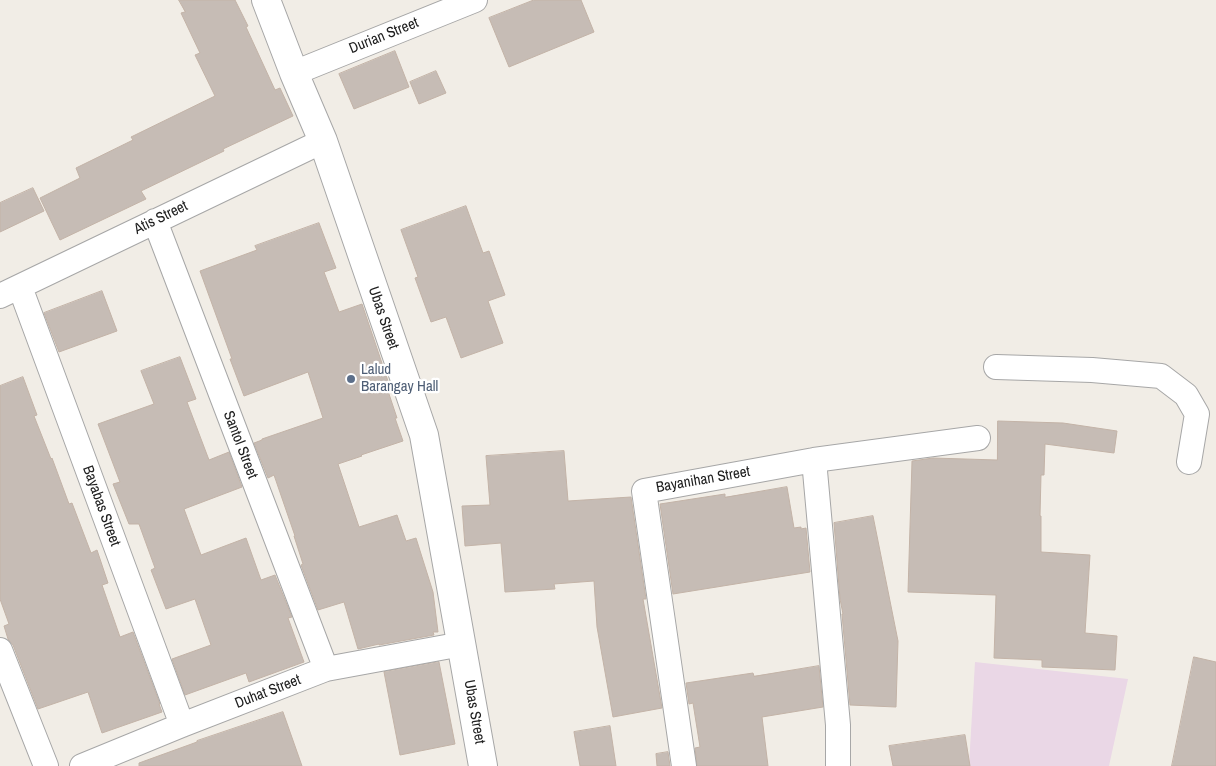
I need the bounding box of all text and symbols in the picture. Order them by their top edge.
street label: Durian Street [347,14,421,58]
street label: Atis Street [131,197,191,239]
street label: Ubas Street [364,284,402,352]
place label: Lalud Barangay Hall [361,361,438,396]
marker: Lalud Barangay Hall [345,373,357,385]
street label: Santol Street [219,409,261,481]
street label: Bayabas Street [78,463,124,549]
street label: Bayanihan Street [655,463,751,497]
street label: Duhat Street [233,671,303,713]
street label: Ubas Street [459,678,489,746]

